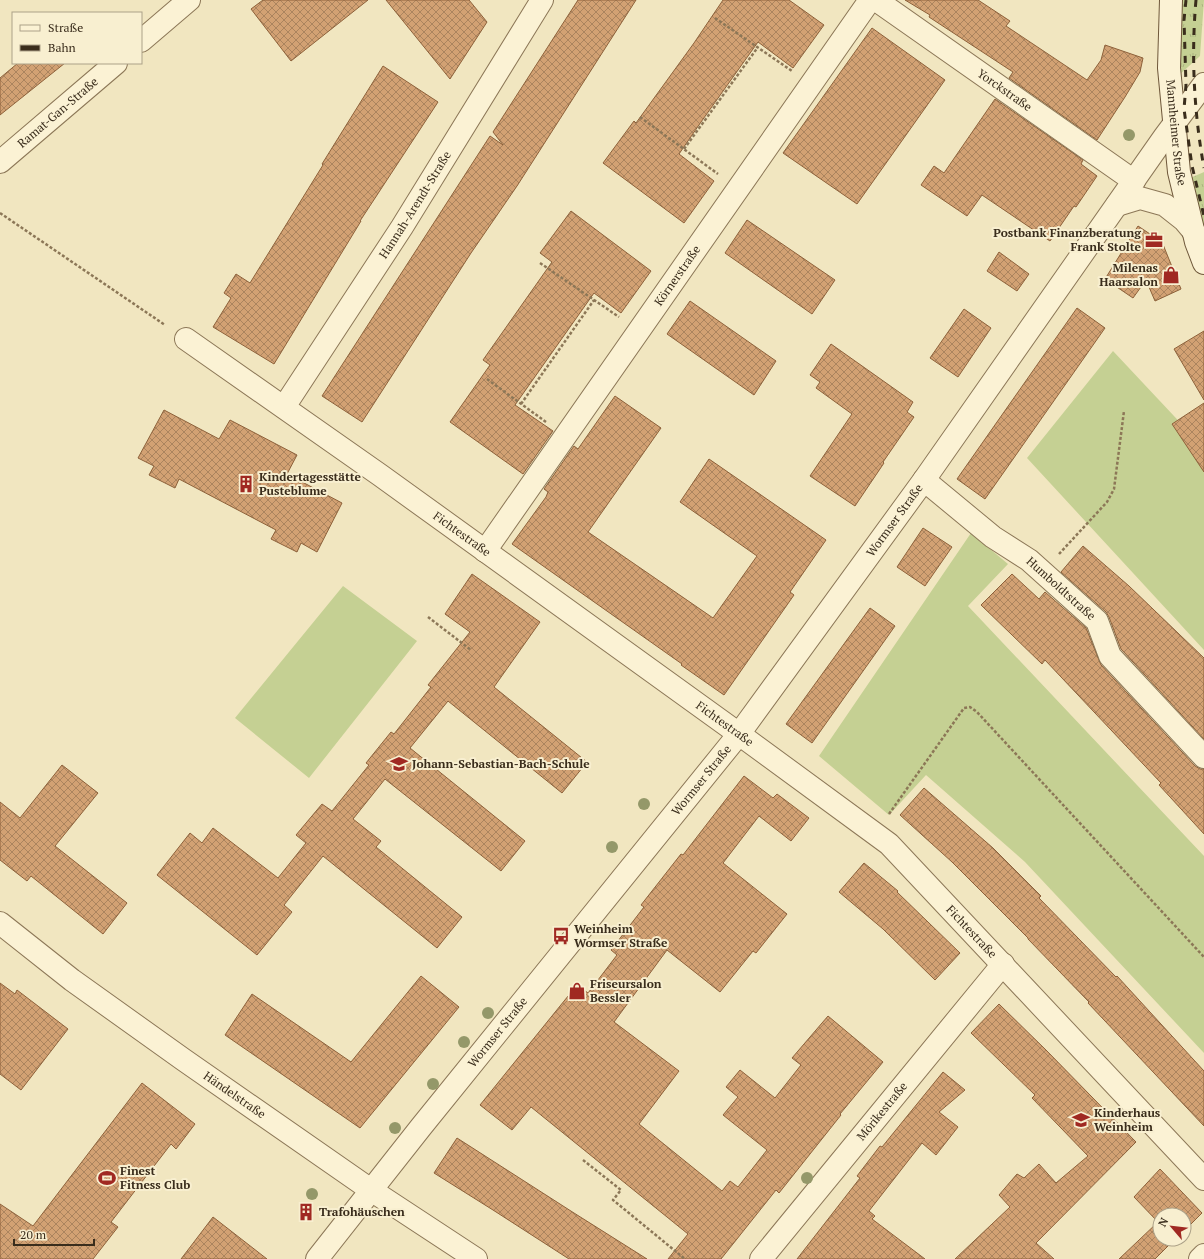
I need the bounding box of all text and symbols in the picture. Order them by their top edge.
legend [12,12,142,64]
text: Straße [48,20,83,35]
text: Bahn [48,40,76,55]
street label: Yorckstraße [974,65,1035,114]
street label: Ramat-Gan-Straße [14,74,101,151]
street label: Mannheimer Straße [1163,79,1190,187]
street label: Hannah-Arendt-Straße [375,148,454,261]
place label: Postbank Finanzberatung Frank Stolte [993,225,1142,254]
office icon: Postbank Finanzberatung Frank Stolte [1144,230,1164,250]
street label: Körnerstraße [651,242,703,308]
place label: Milenas Haarsalon [1099,260,1159,289]
shop icon: Milenas Haarsalon [1161,265,1181,285]
place label: Kindertagesstätte Pusteblume [259,469,362,498]
building icon: Kindertagesstätte Pusteblume [236,474,256,494]
street label: Wormser Straße [863,481,926,559]
street label: Fichtestraße [431,508,494,560]
street label: Humboldtstraße [1023,553,1099,623]
street label: Fichtestraße [693,698,757,749]
street label: Wormser Straße [668,742,734,818]
school or university icon: Johann-Sebastian-Bach-Schule [389,754,409,774]
place label: Johann-Sebastian-Bach-Schule [412,756,590,771]
street label: Fichtestraße [943,902,1000,961]
place label: Weinheim Wormser Straße [574,921,668,950]
bus stop icon: Weinheim Wormser Straße [551,926,571,946]
place label: Friseursalon Bessler [590,976,662,1005]
shop icon: Friseursalon Bessler [567,981,587,1001]
street label: Wormser Straße [464,994,530,1070]
street label: Händelstraße [201,1068,269,1122]
street label: Mörikestraße [853,1079,910,1143]
place label: Kinderhaus Weinheim [1094,1105,1161,1134]
school or university icon: Kinderhaus Weinheim [1071,1110,1091,1130]
place label: Finest Fitness Club [120,1163,190,1192]
sports icon: Finest Fitness Club [97,1168,117,1188]
building icon: Trafohäuschen [296,1202,316,1222]
place label: Trafohäuschen [319,1204,405,1219]
north arrow [1152,1207,1192,1247]
text: N [1155,1215,1172,1229]
scale bar [14,1221,94,1247]
text: 20 m [20,1227,47,1242]

